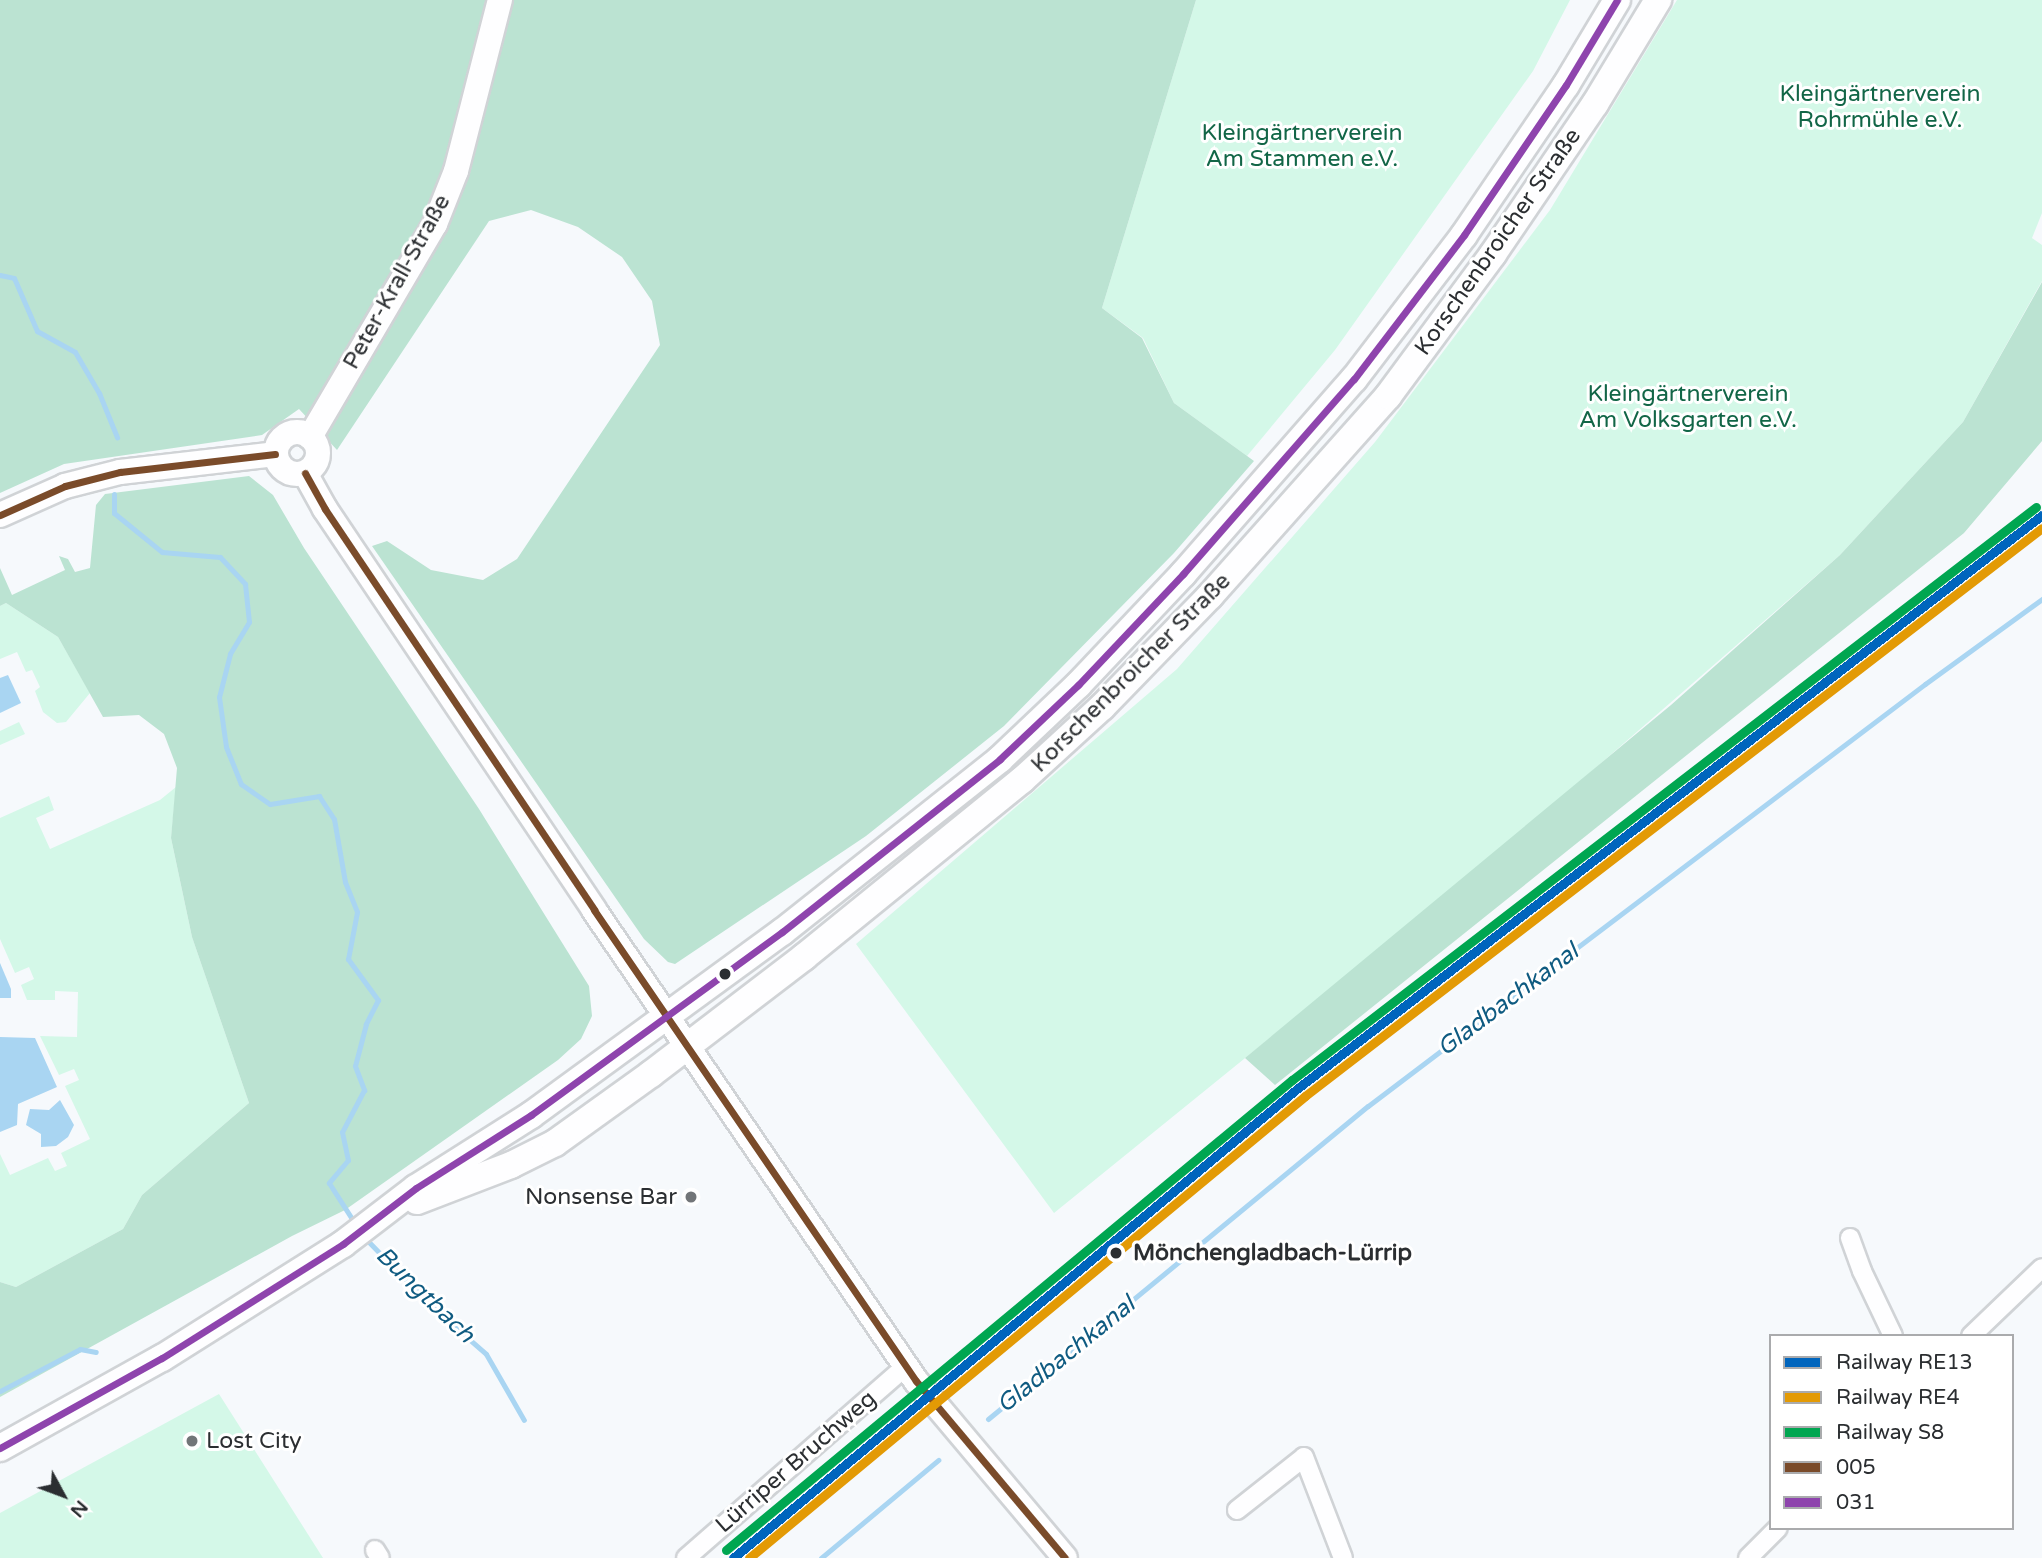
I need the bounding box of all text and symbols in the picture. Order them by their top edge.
park label: Kleingärtnerverein Rohrmühle e.V. [1779,80,1981,134]
park label: Kleingärtnerverein Am Stammen e.V. [1201,119,1403,173]
street label: Korschenbroicher Straße [1409,123,1587,361]
street label: Peter-Krall-Straße [338,190,456,374]
park label: Kleingärtnerverein Am Volksgarten e.V. [1579,380,1797,434]
street label: Korschenbroicher Straße [1026,568,1236,778]
water label: Gladbachkanal [1432,938,1584,1062]
unlabelled marker [718,967,732,981]
place label: Nonsense Bar [525,1183,677,1211]
marker: Nonsense Bar [683,1189,699,1205]
place label: Mönchengladbach-Lürrip [1133,1239,1412,1267]
water label: Bungtbach [370,1241,480,1349]
marker: Mönchengladbach-Lürrip [1105,1242,1127,1264]
water label: Gladbachkanal [991,1291,1141,1419]
legend [1769,1334,2014,1530]
text: Railway RE13 [1836,1350,1973,1375]
street label: Lürriper Bruchweg [710,1385,882,1539]
text: Railway RE4 [1836,1385,1960,1410]
text: Railway S8 [1836,1420,1944,1445]
place label: Lost City [206,1427,302,1455]
marker: Lost City [184,1433,200,1449]
text: 005 [1836,1455,1876,1480]
north arrow [28,1460,98,1530]
text: 031 [1836,1490,1876,1515]
text: N [66,1496,92,1522]

